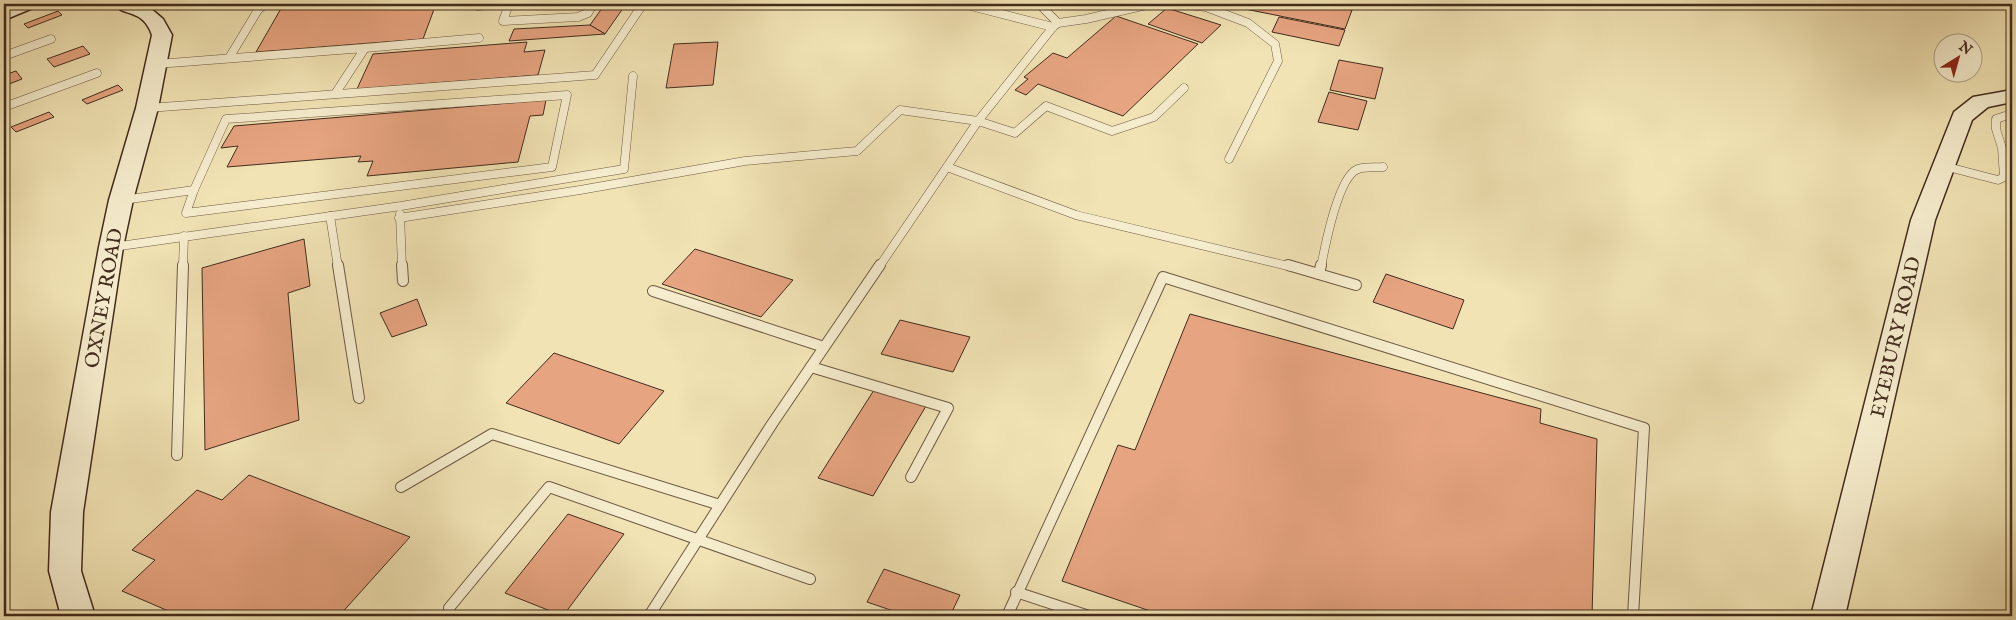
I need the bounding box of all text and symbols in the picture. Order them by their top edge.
north arrow [1934,32,1984,82]
text: N [1954,37,1975,59]
street label: OXNEY ROAD [80,226,129,370]
street label: EYEBURY ROAD [1866,254,1927,420]

